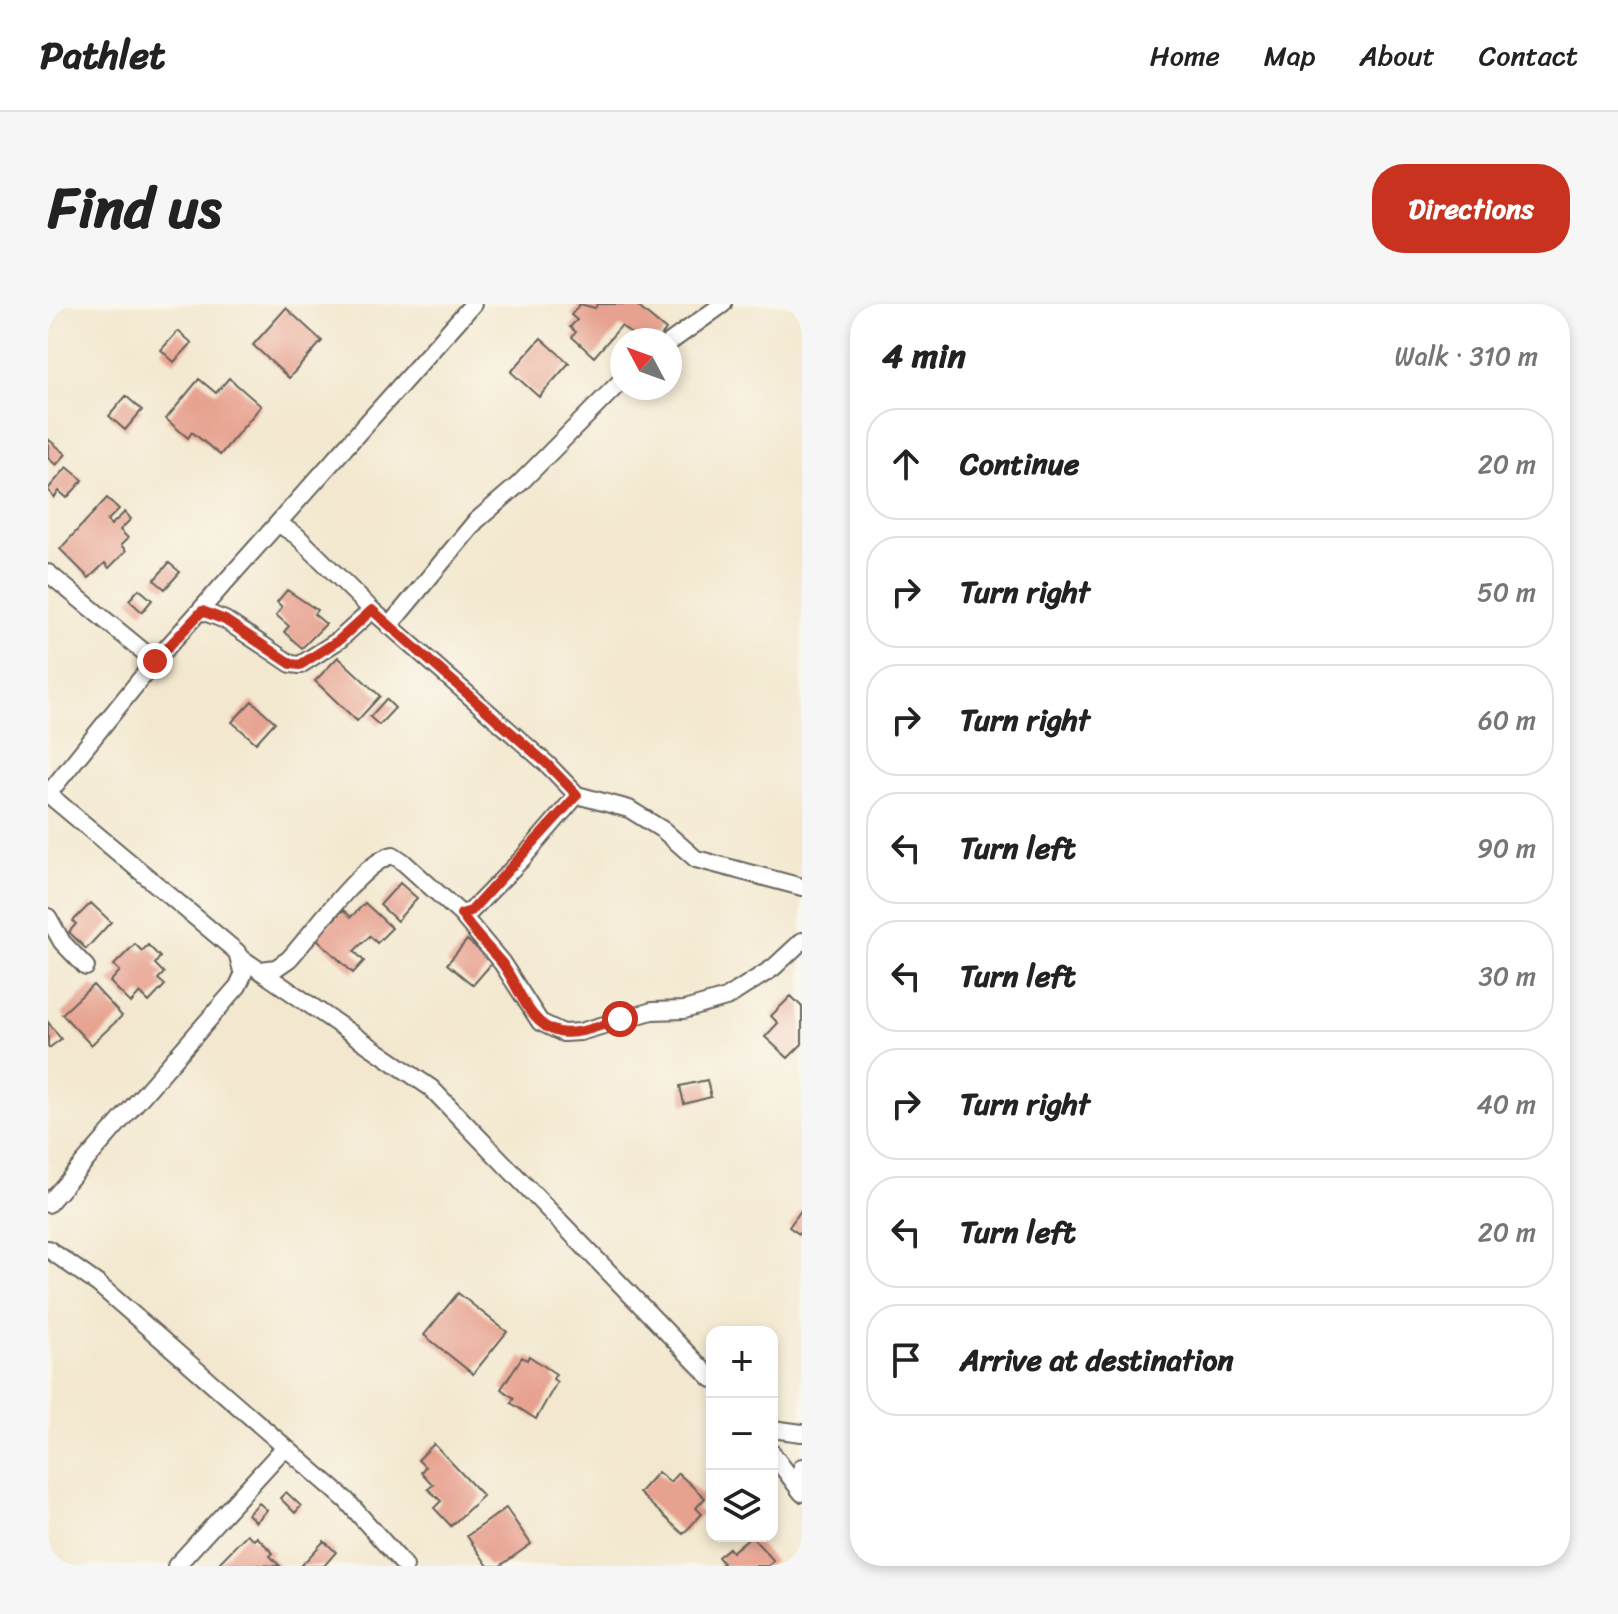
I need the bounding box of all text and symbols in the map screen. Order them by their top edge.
text: Pathlet [40,22,166,89]
text: Home [1150,31,1220,80]
text: Map [1264,31,1315,80]
text: About [1359,31,1435,80]
text: Contact [1479,31,1578,80]
text: Find us [48,159,221,258]
button: Directions [1372,164,1570,253]
text: 4 min [882,326,966,386]
north arrow [610,328,682,400]
text: Walk · 310 m [1395,333,1538,379]
text: Continue [960,437,1079,491]
text: 20 m [1478,441,1536,487]
icon: ahead [884,442,928,486]
text: Turn right [960,565,1090,619]
text: 50 m [1477,569,1536,615]
icon: right [884,570,928,614]
route end [137,643,173,679]
text: Turn right [960,693,1090,747]
text: 60 m [1478,697,1536,743]
icon: right [884,698,928,742]
text: Turn left [960,821,1076,875]
text: 90 m [1477,825,1536,871]
icon: left [884,826,928,870]
text: Turn left [960,949,1076,1003]
text: 30 m [1479,953,1536,999]
icon: left [884,954,928,998]
route start [602,1001,638,1037]
text: Turn right [960,1077,1090,1131]
text: 40 m [1477,1081,1536,1127]
icon: right [884,1082,928,1126]
text: Turn left [960,1205,1076,1259]
text: 20 m [1478,1209,1536,1255]
icon: left [884,1210,928,1254]
map controls [706,1326,778,1542]
button: + [706,1326,778,1398]
text: Arrive at destination [960,1333,1234,1387]
icon: arrive [884,1338,928,1382]
button: − [706,1398,778,1470]
button: layers [706,1470,778,1542]

